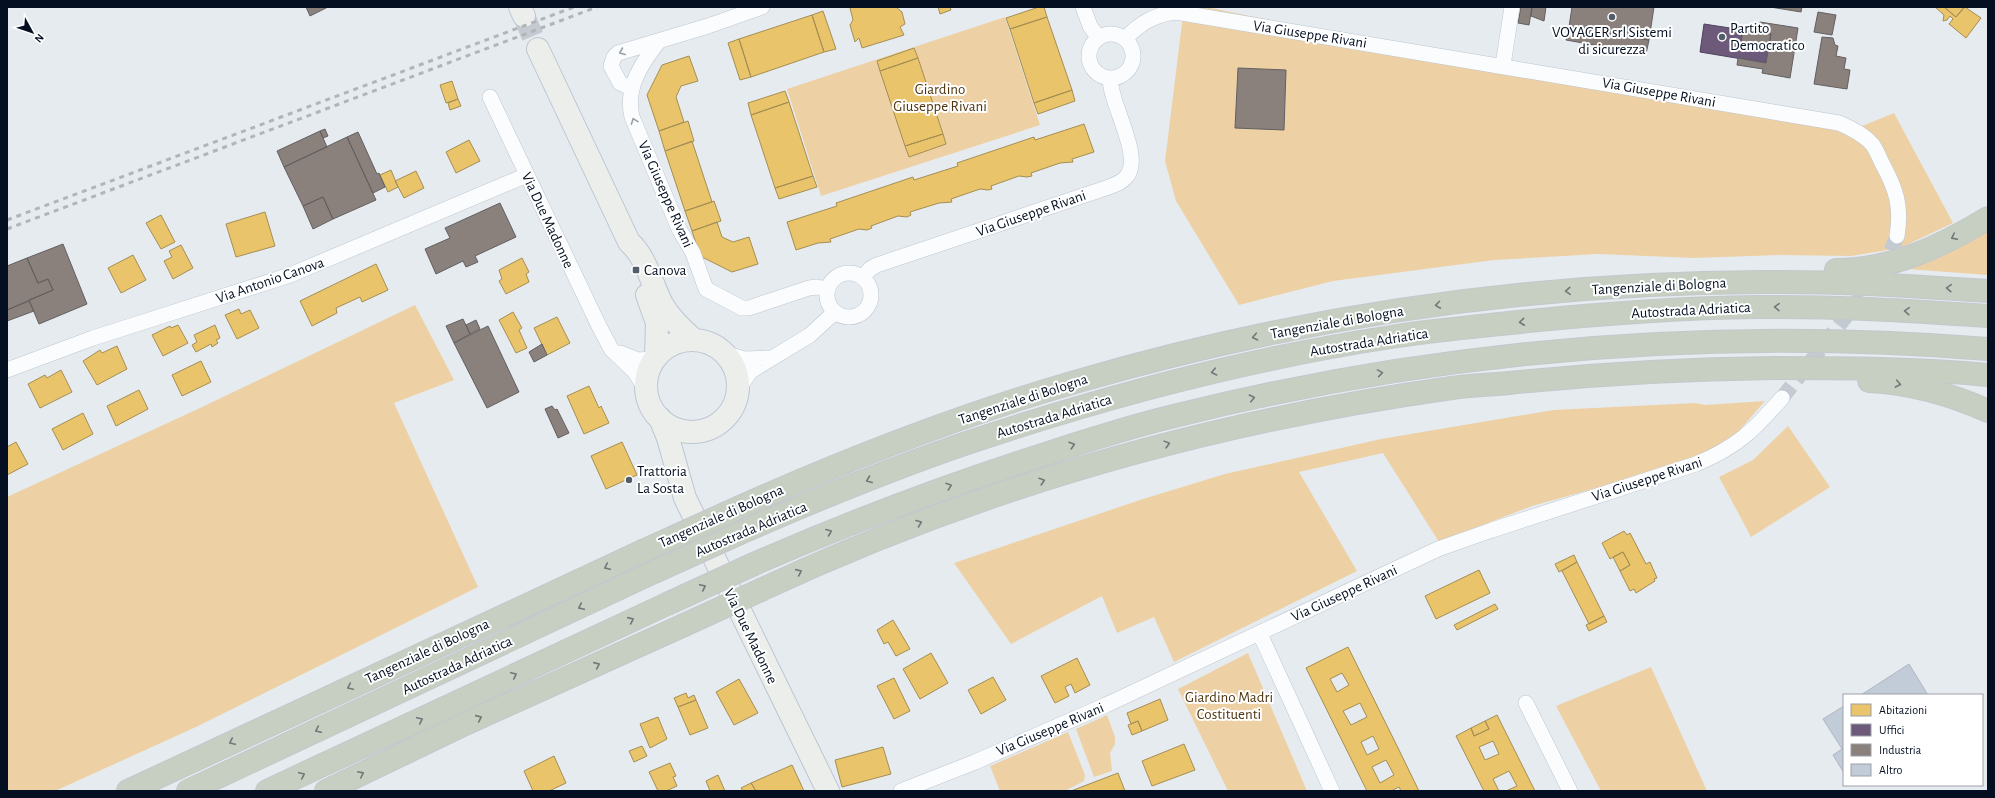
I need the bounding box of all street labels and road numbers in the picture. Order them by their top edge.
street label: Via Giuseppe Rivani [1252,18,1368,51]
street label: Via Giuseppe Rivani [1601,75,1717,110]
street label: Via Giuseppe Rivani [635,139,696,250]
street label: Via Due Madonne [519,170,576,271]
street label: Via Giuseppe Rivani [974,188,1088,239]
street label: Via Antonio Canova [214,255,326,306]
street label: Tangenziale di Bologna [1591,275,1727,298]
street label: Autostrada Adriatica [1631,300,1751,321]
street label: Tangenziale di Bologna [1269,303,1405,342]
street label: Autostrada Adriatica [1309,326,1429,359]
street label: Tangenziale di Bologna [957,371,1090,427]
street label: Autostrada Adriatica [995,392,1114,441]
street label: Via Giuseppe Rivani [1590,455,1704,504]
street label: Tangenziale di Bologna [657,482,786,551]
street label: Autostrada Adriatica [693,499,809,560]
street label: Via Giuseppe Rivani [1289,562,1400,625]
street label: Via Due Madonne [721,586,780,686]
street label: Tangenziale di Bologna [363,616,492,687]
street label: Autostrada Adriatica [400,633,515,698]
street label: Via Giuseppe Rivani [994,700,1106,759]

